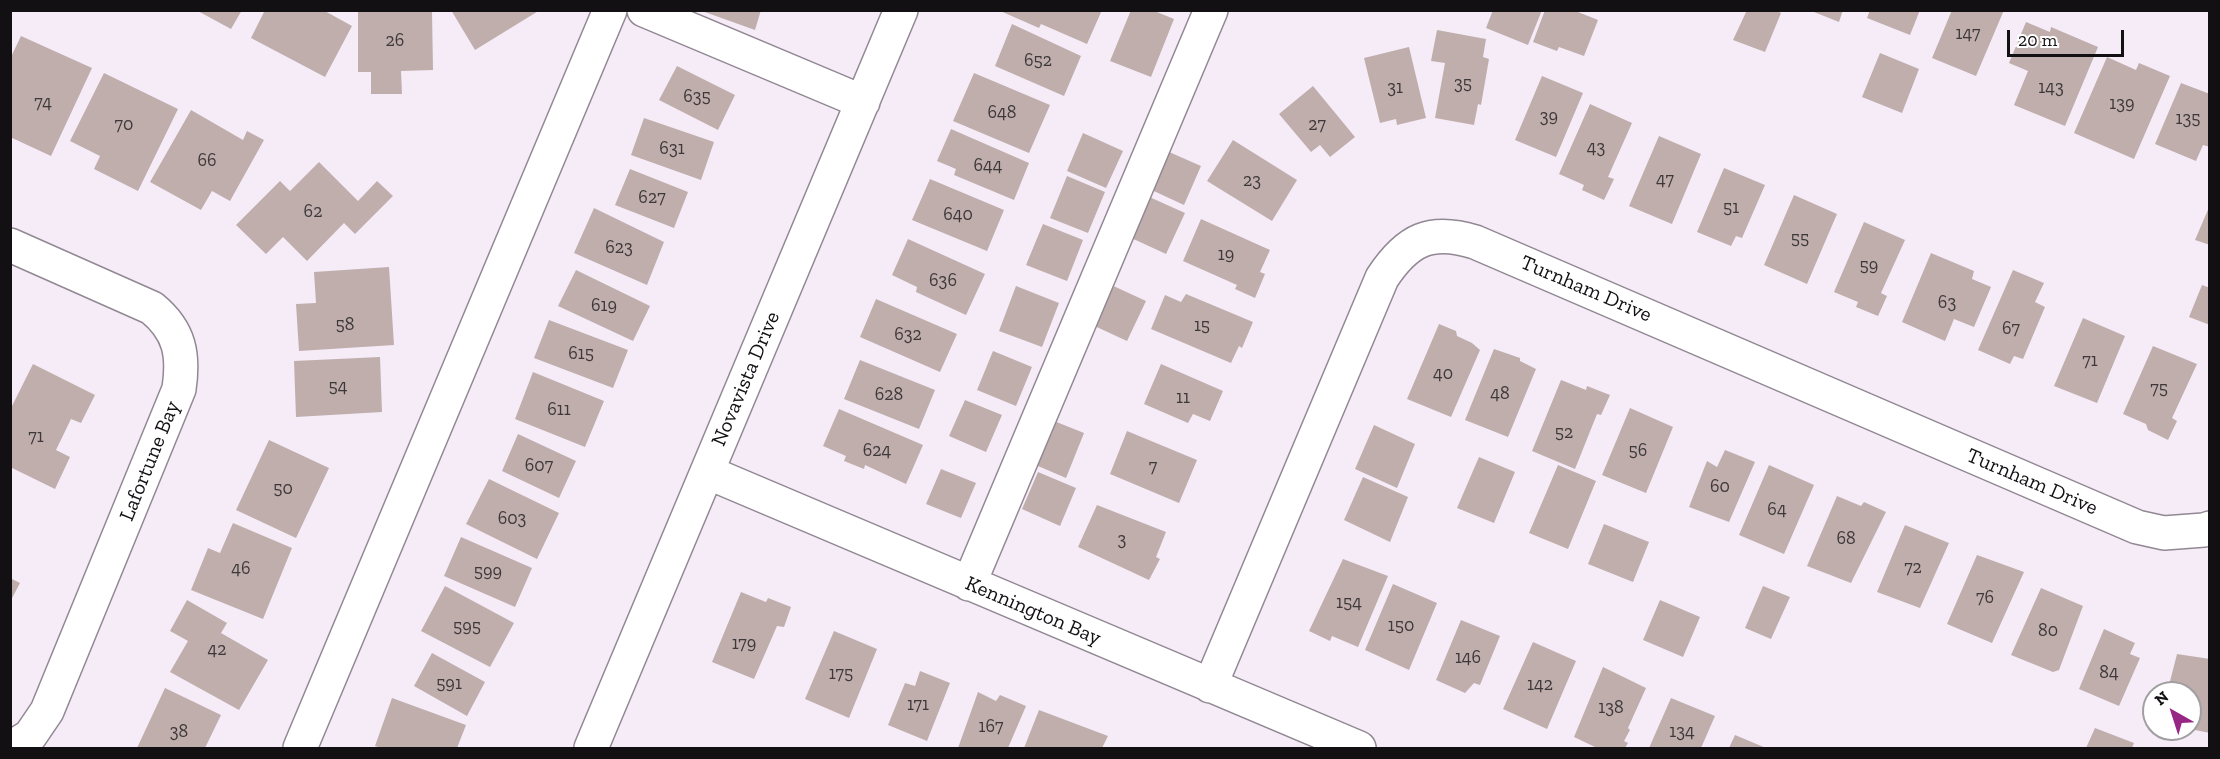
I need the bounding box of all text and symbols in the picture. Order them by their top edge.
scale bar [2010,18,2127,56]
house number: 147 [1956,23,1980,45]
text: 20 m [2018,29,2057,51]
house number: 26 [386,30,404,52]
house number: 652 [1024,50,1052,72]
house number: 35 [1454,73,1472,95]
house number: 31 [1387,77,1403,99]
house number: 143 [2038,77,2064,99]
house number: 635 [683,86,711,108]
house number: 74 [34,92,52,114]
house number: 139 [2109,93,2135,115]
house number: 648 [988,102,1016,124]
house number: 39 [1540,106,1558,128]
house number: 135 [2176,108,2200,130]
house number: 70 [115,114,133,136]
house number: 27 [1308,114,1326,136]
house number: 43 [1587,137,1605,159]
house number: 631 [659,138,685,160]
house number: 66 [197,150,217,172]
house number: 644 [974,155,1002,177]
house number: 47 [1656,169,1674,191]
house number: 23 [1243,170,1261,192]
house number: 627 [638,187,666,209]
house number: 51 [1723,197,1739,219]
house number: 62 [304,201,322,223]
house number: 640 [943,204,973,226]
house number: 55 [1791,228,1809,250]
house number: 623 [605,237,633,259]
house number: 19 [1218,244,1234,266]
street label: Turnham Drive [1517,250,1655,328]
house number: 59 [1860,255,1878,277]
house number: 636 [929,270,957,292]
house number: 63 [1938,292,1956,314]
house number: 619 [591,295,617,317]
street label: Novavista Drive [706,308,786,450]
house number: 58 [336,314,354,336]
house number: 15 [1194,315,1210,337]
house number: 67 [2002,318,2020,340]
house number: 632 [894,324,922,346]
house number: 615 [568,343,594,365]
house number: 71 [2082,350,2098,372]
house number: 40 [1433,363,1453,385]
house number: 54 [329,376,347,398]
house number: 75 [2150,378,2168,400]
house number: 48 [1490,383,1510,405]
house number: 628 [875,384,903,406]
house number: 11 [1176,387,1190,409]
street label: Lafortune Bay [115,397,185,525]
house number: 611 [547,399,571,421]
house number: 52 [1555,422,1573,444]
house number: 71 [28,426,44,448]
house number: 624 [863,440,891,462]
house number: 56 [1629,440,1647,462]
street label: Turnham Drive [1963,443,2101,521]
house number: 607 [525,455,553,477]
house number: 7 [1149,456,1157,478]
house number: 60 [1710,476,1730,498]
house number: 50 [273,478,293,500]
house number: 64 [1767,499,1787,521]
house number: 603 [498,508,526,530]
house number: 68 [1836,528,1856,550]
house number: 3 [1118,529,1126,551]
house number: 72 [1904,557,1922,579]
house number: 46 [231,558,251,580]
house number: 599 [474,561,502,583]
street label: Kennington Bay [961,571,1105,651]
house number: 76 [1976,587,1994,609]
house number: 154 [1336,592,1362,614]
house number: 150 [1388,615,1414,637]
house number: 595 [453,616,481,638]
house number: 80 [2038,620,2058,642]
house number: 179 [732,633,756,655]
house number: 42 [208,639,226,661]
house number: 146 [1455,647,1481,669]
house number: 84 [2099,662,2119,684]
house number: 175 [829,663,853,685]
house number: 591 [436,673,462,695]
house number: 142 [1527,674,1553,696]
north arrow [2142,681,2202,741]
text: N [2151,687,2172,709]
house number: 171 [907,694,929,716]
house number: 138 [1598,697,1624,719]
house number: 167 [979,716,1003,738]
house number: 38 [170,721,188,743]
house number: 134 [1669,721,1695,743]

